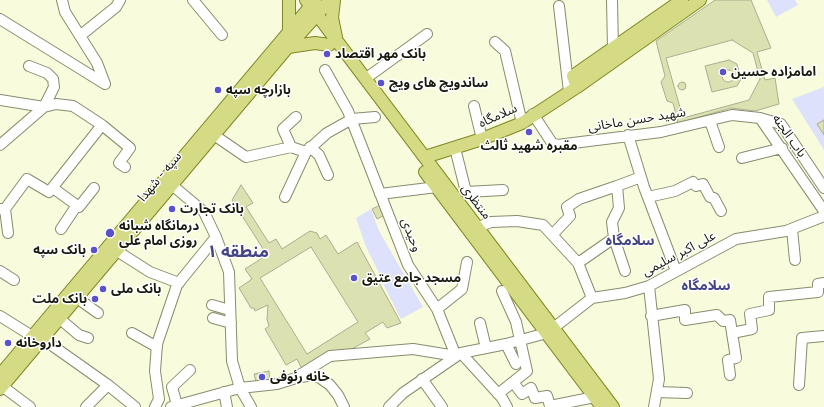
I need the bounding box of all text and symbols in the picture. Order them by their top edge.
place label: بانک مهر اقتصاد [335,46,426,62]
marker: بانک مهر اقتصاد [322,49,332,59]
place label: امامزاده حسین [731,64,816,80]
marker: امامزاده حسین [718,67,728,77]
place label: ساندویچ های ویچ [389,75,488,91]
marker: ساندویچ های ویچ [376,78,386,88]
place label: بازارچه سپه [226,82,291,98]
marker: بازارچه سپه [213,85,223,95]
street label: سلامگاه [476,101,520,131]
street label: شهید حسن ماخانی [587,105,687,135]
street label: باب الجنه [769,111,809,161]
marker: مقبره شهید ثالث [524,127,534,137]
place label: مقبره شهید ثالث [480,138,578,154]
street label: سپه - شهدا [135,149,185,205]
street label: منتظری [458,181,494,223]
place label: بانک تجارت [180,201,244,217]
marker: بانک تجارت [167,204,177,214]
street label: وحیدی [397,216,425,254]
place label: درمانگاه شبانه روزی امام علی [119,218,199,249]
marker: درمانگاه شبانه روزی امام علی [104,227,116,239]
street label: علی اکبر سلیمی [640,228,718,280]
district label: سلامگاه [605,233,655,249]
place label: بانک سپه [33,242,86,258]
district label: منطقه ۱ [207,242,269,262]
marker: بانک سپه [89,245,99,255]
place label: مسجد جامع عتیق [362,270,461,286]
marker: مسجد جامع عتیق [349,273,359,283]
district label: سلامگاه [681,278,731,294]
place label: بانک ملی [111,281,161,297]
marker: بانک ملی [98,284,108,294]
place label: بانک ملت [32,291,87,307]
marker: بانک ملت [90,294,100,304]
place label: داروخانه [16,335,62,351]
marker: داروخانه [3,338,13,348]
place label: خانه رئوفی [270,369,330,385]
marker: خانه رئوفی [257,372,267,382]

